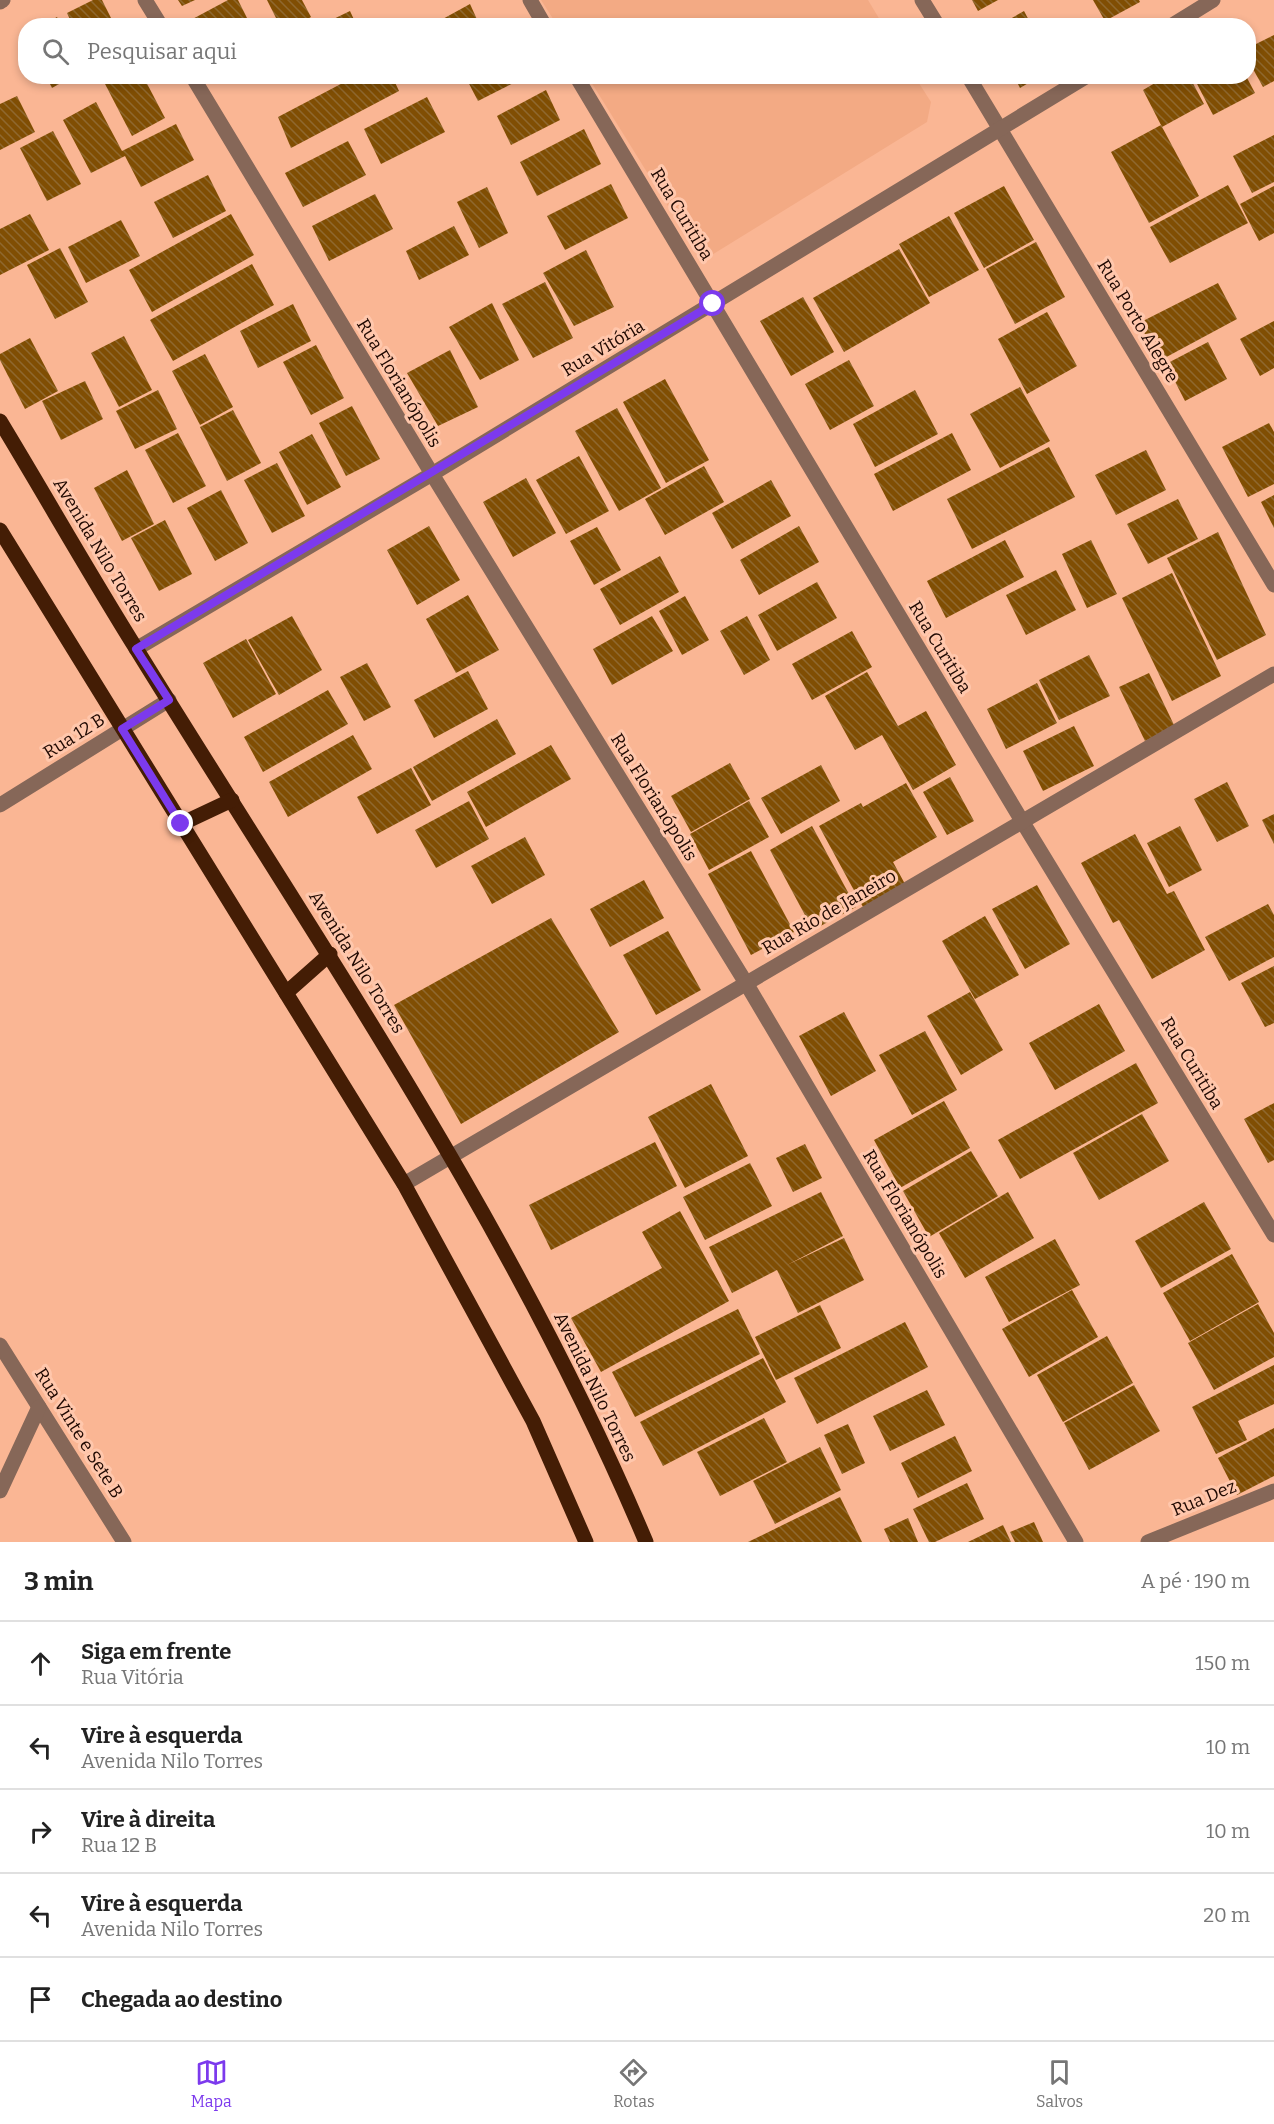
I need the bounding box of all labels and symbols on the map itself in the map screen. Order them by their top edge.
street label: Rua Curitiba [646,164,718,264]
street label: Rua Porto Alegre [1093,255,1183,387]
route start [699,290,725,316]
street label: Rua Florianópolis [352,315,446,451]
street label: Rua Vitória [558,315,648,381]
street label: Avenida Nilo Torres [48,474,152,626]
street label: Rua Curitiba [904,597,976,697]
street label: Rua 12 B [39,709,109,763]
street label: Rua Florianópolis [606,729,702,865]
route end [167,810,193,836]
street label: Rua Rio de Janeiro [758,865,900,959]
street label: Avenida Nilo Torres [304,887,410,1037]
street label: Rua Curitiba [1156,1013,1228,1113]
street label: Rua Florianópolis [858,1146,952,1282]
street label: Avenida Nilo Torres [549,1308,641,1466]
street label: Rua Vinte e Sete B [30,1364,128,1502]
street label: Rua Dez [1169,1475,1239,1521]

